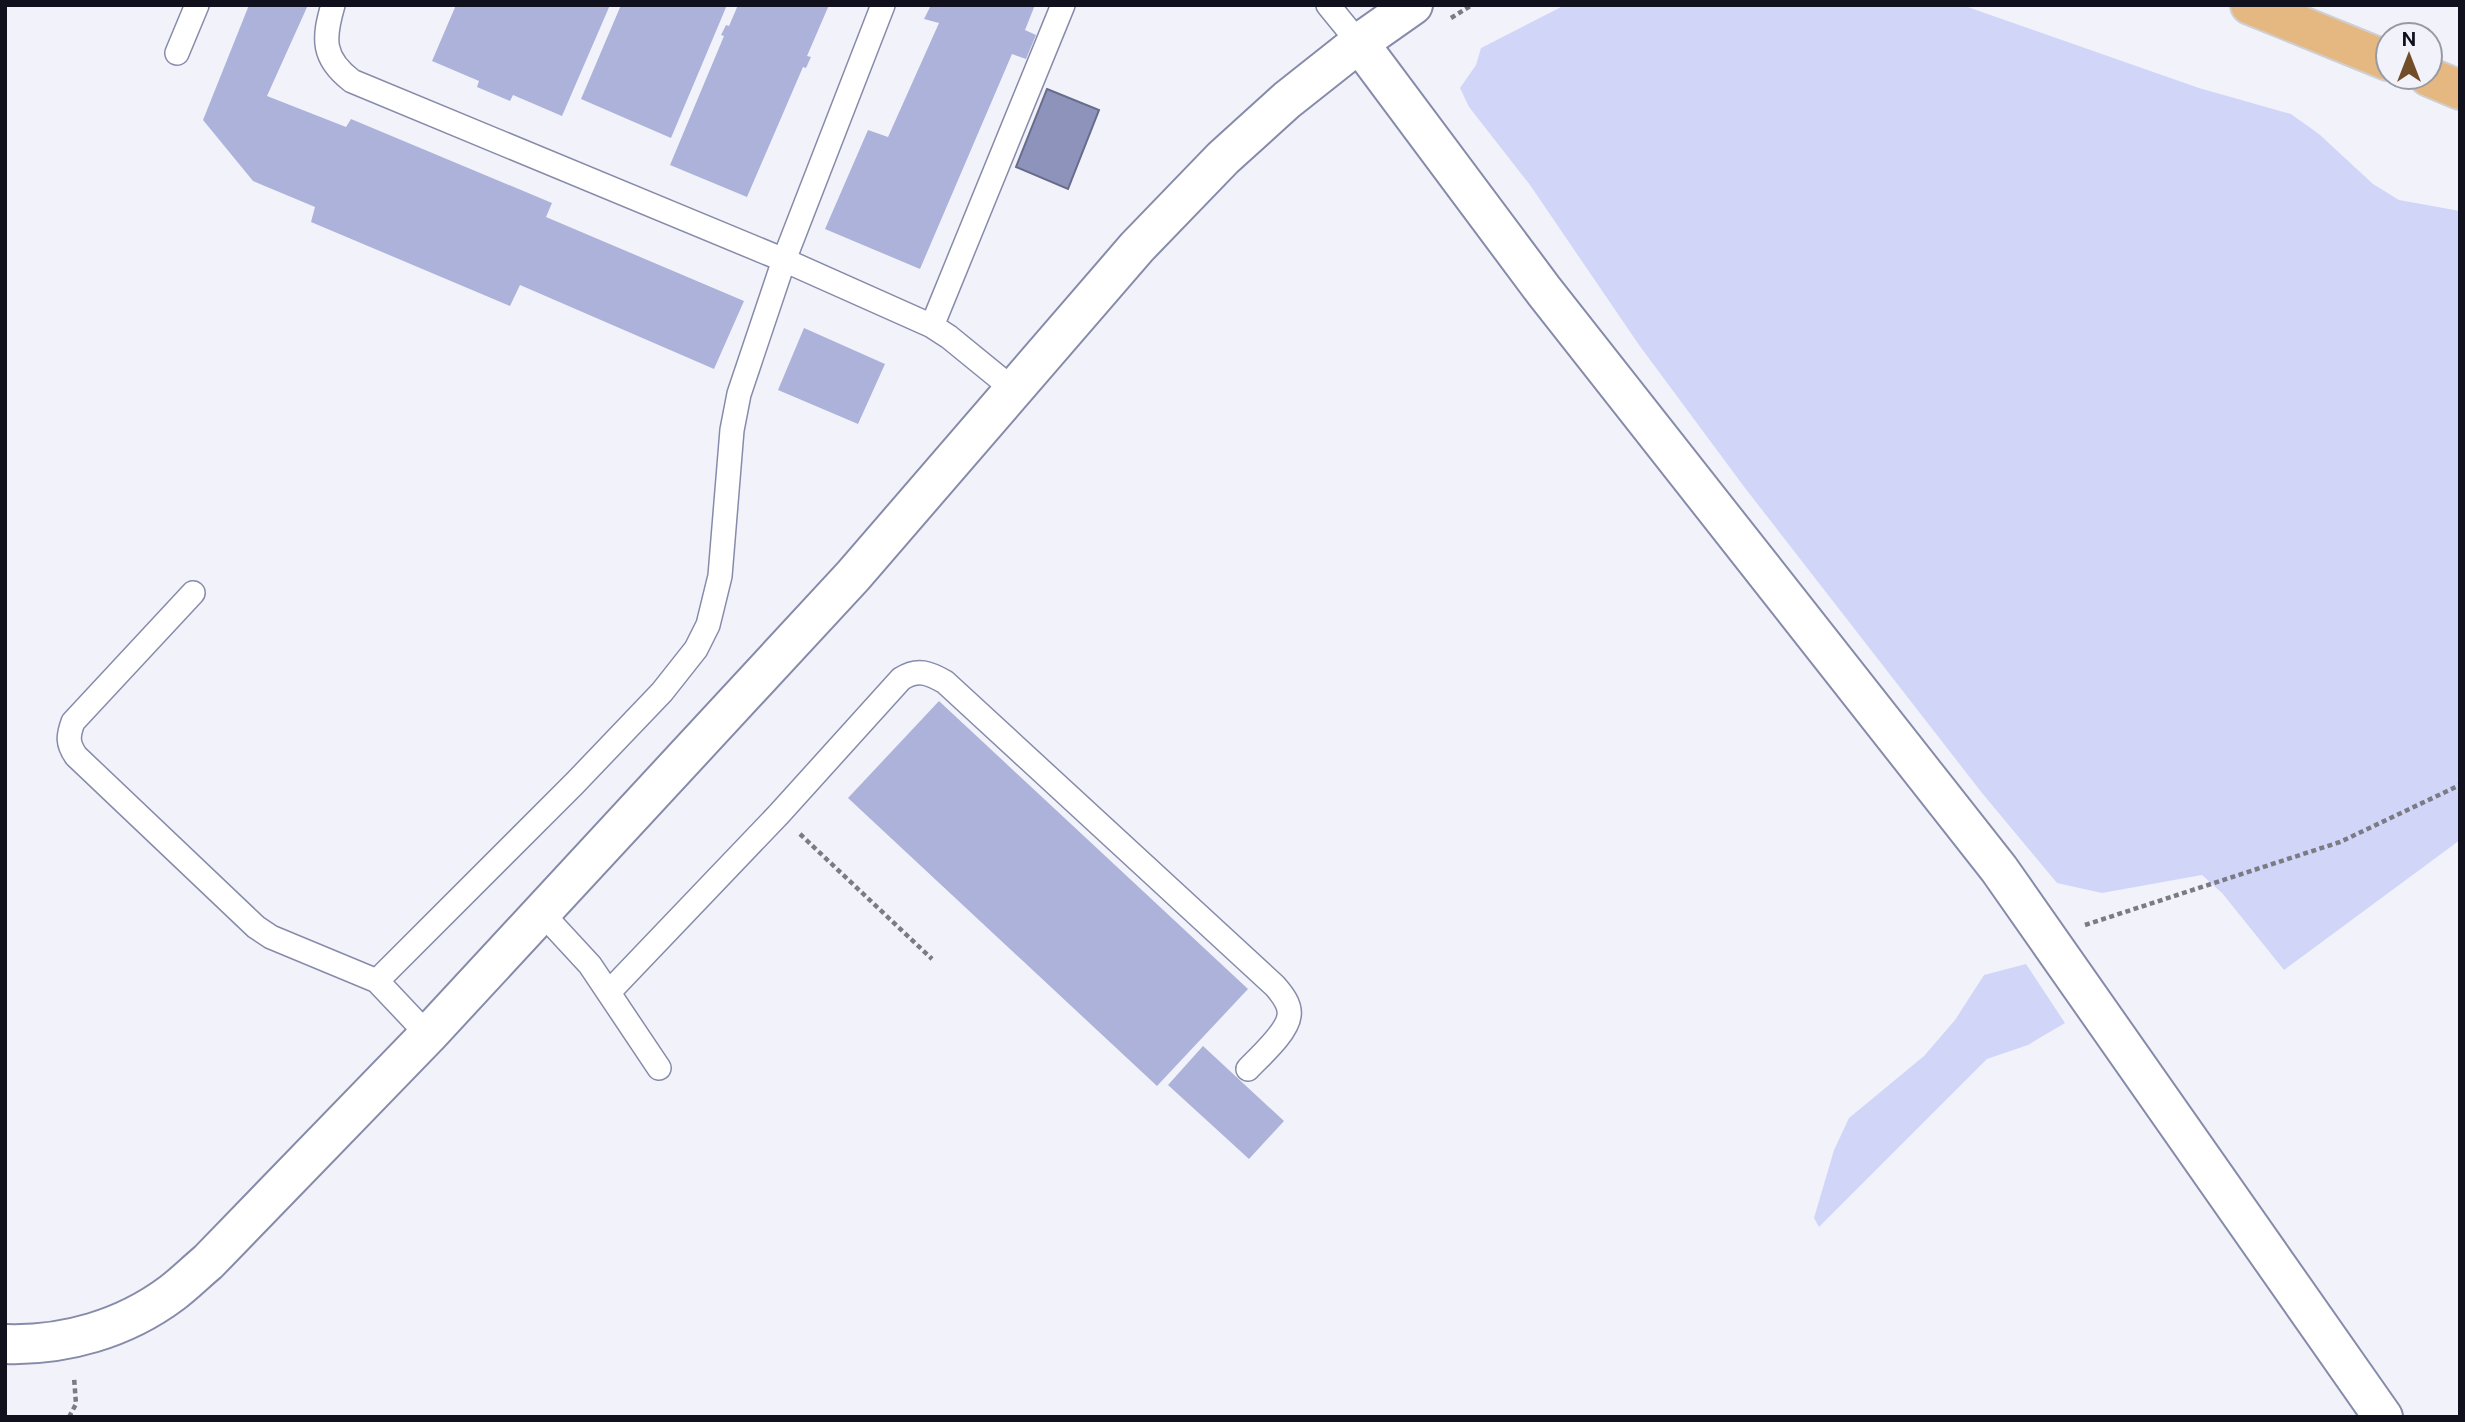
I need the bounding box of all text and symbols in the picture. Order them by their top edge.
north arrow [2374,21,2444,91]
text: N [2402,28,2416,50]

